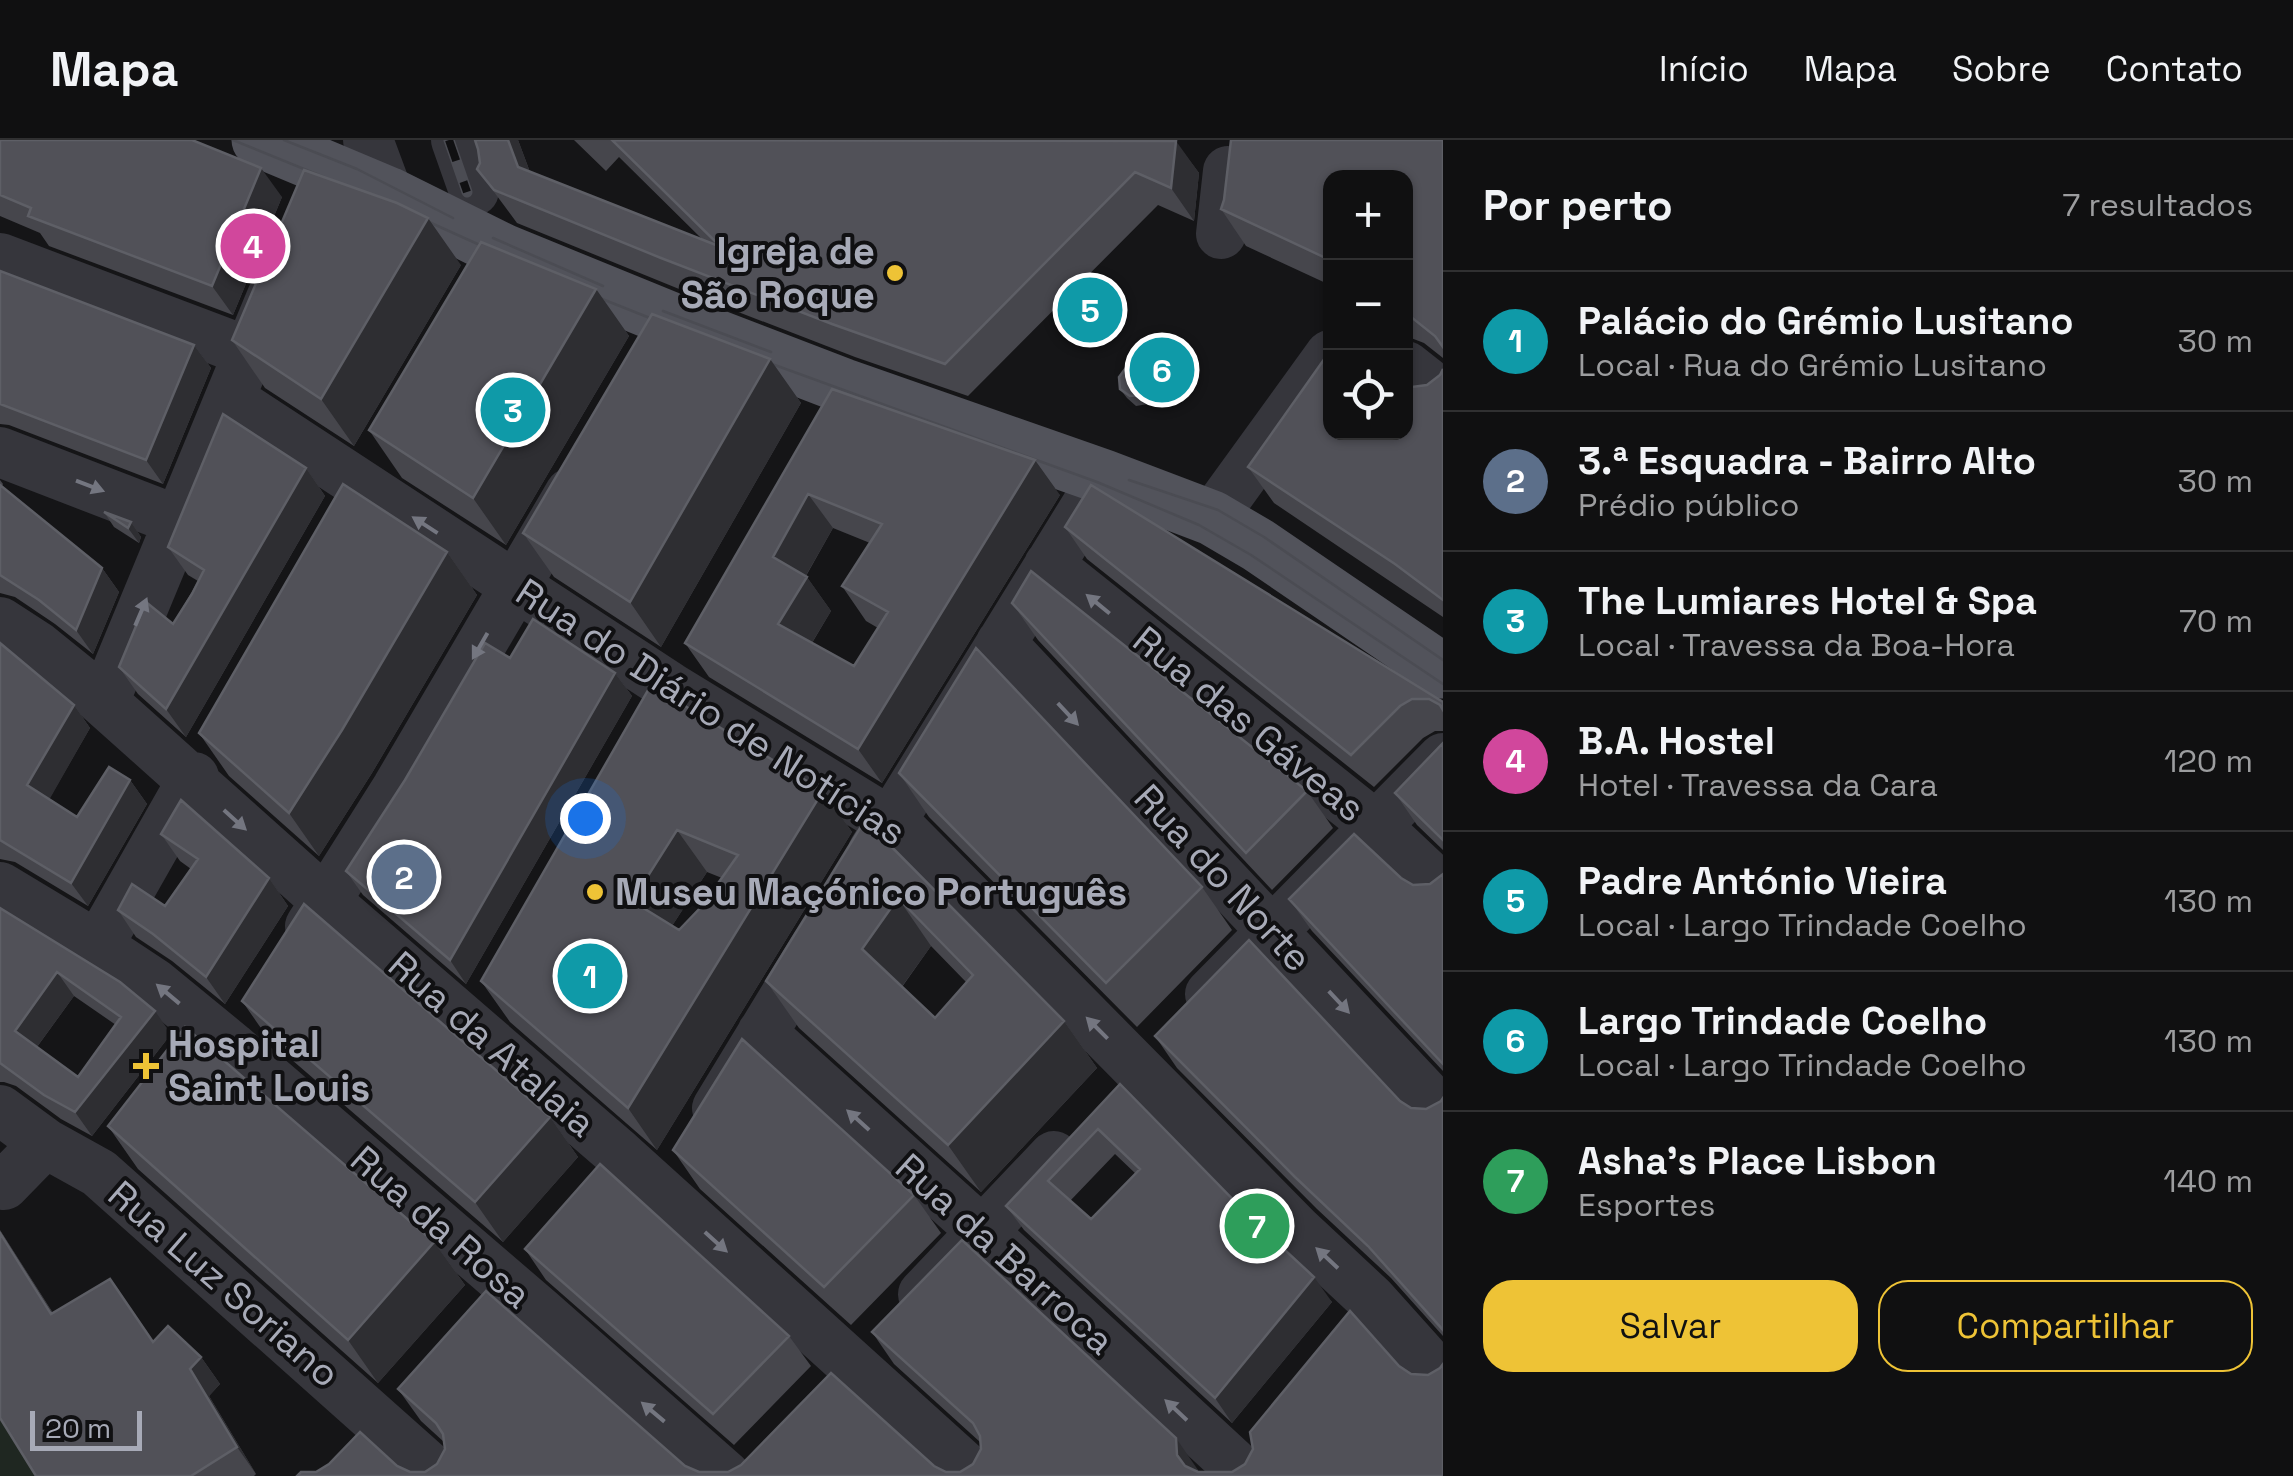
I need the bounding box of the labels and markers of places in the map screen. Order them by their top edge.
pin: 4 [220,208,286,284]
place label: Igreja de São Roque [681,227,875,319]
marker: Igreja de São Roque [884,262,906,284]
pin: 5 [1058,272,1122,348]
pin: 6 [1130,332,1194,408]
pin: 3 [480,372,546,448]
pin: 2 [372,840,436,914]
place label: Museu Maçónico Português [615,868,1127,916]
marker: Museu Maçónico Português [584,881,606,903]
pin: 1 [558,938,622,1014]
place label: Hospital Saint Louis [168,1020,370,1112]
marker: Hospital Saint Louis [133,1053,159,1079]
pin: 7 [1224,1188,1290,1264]

